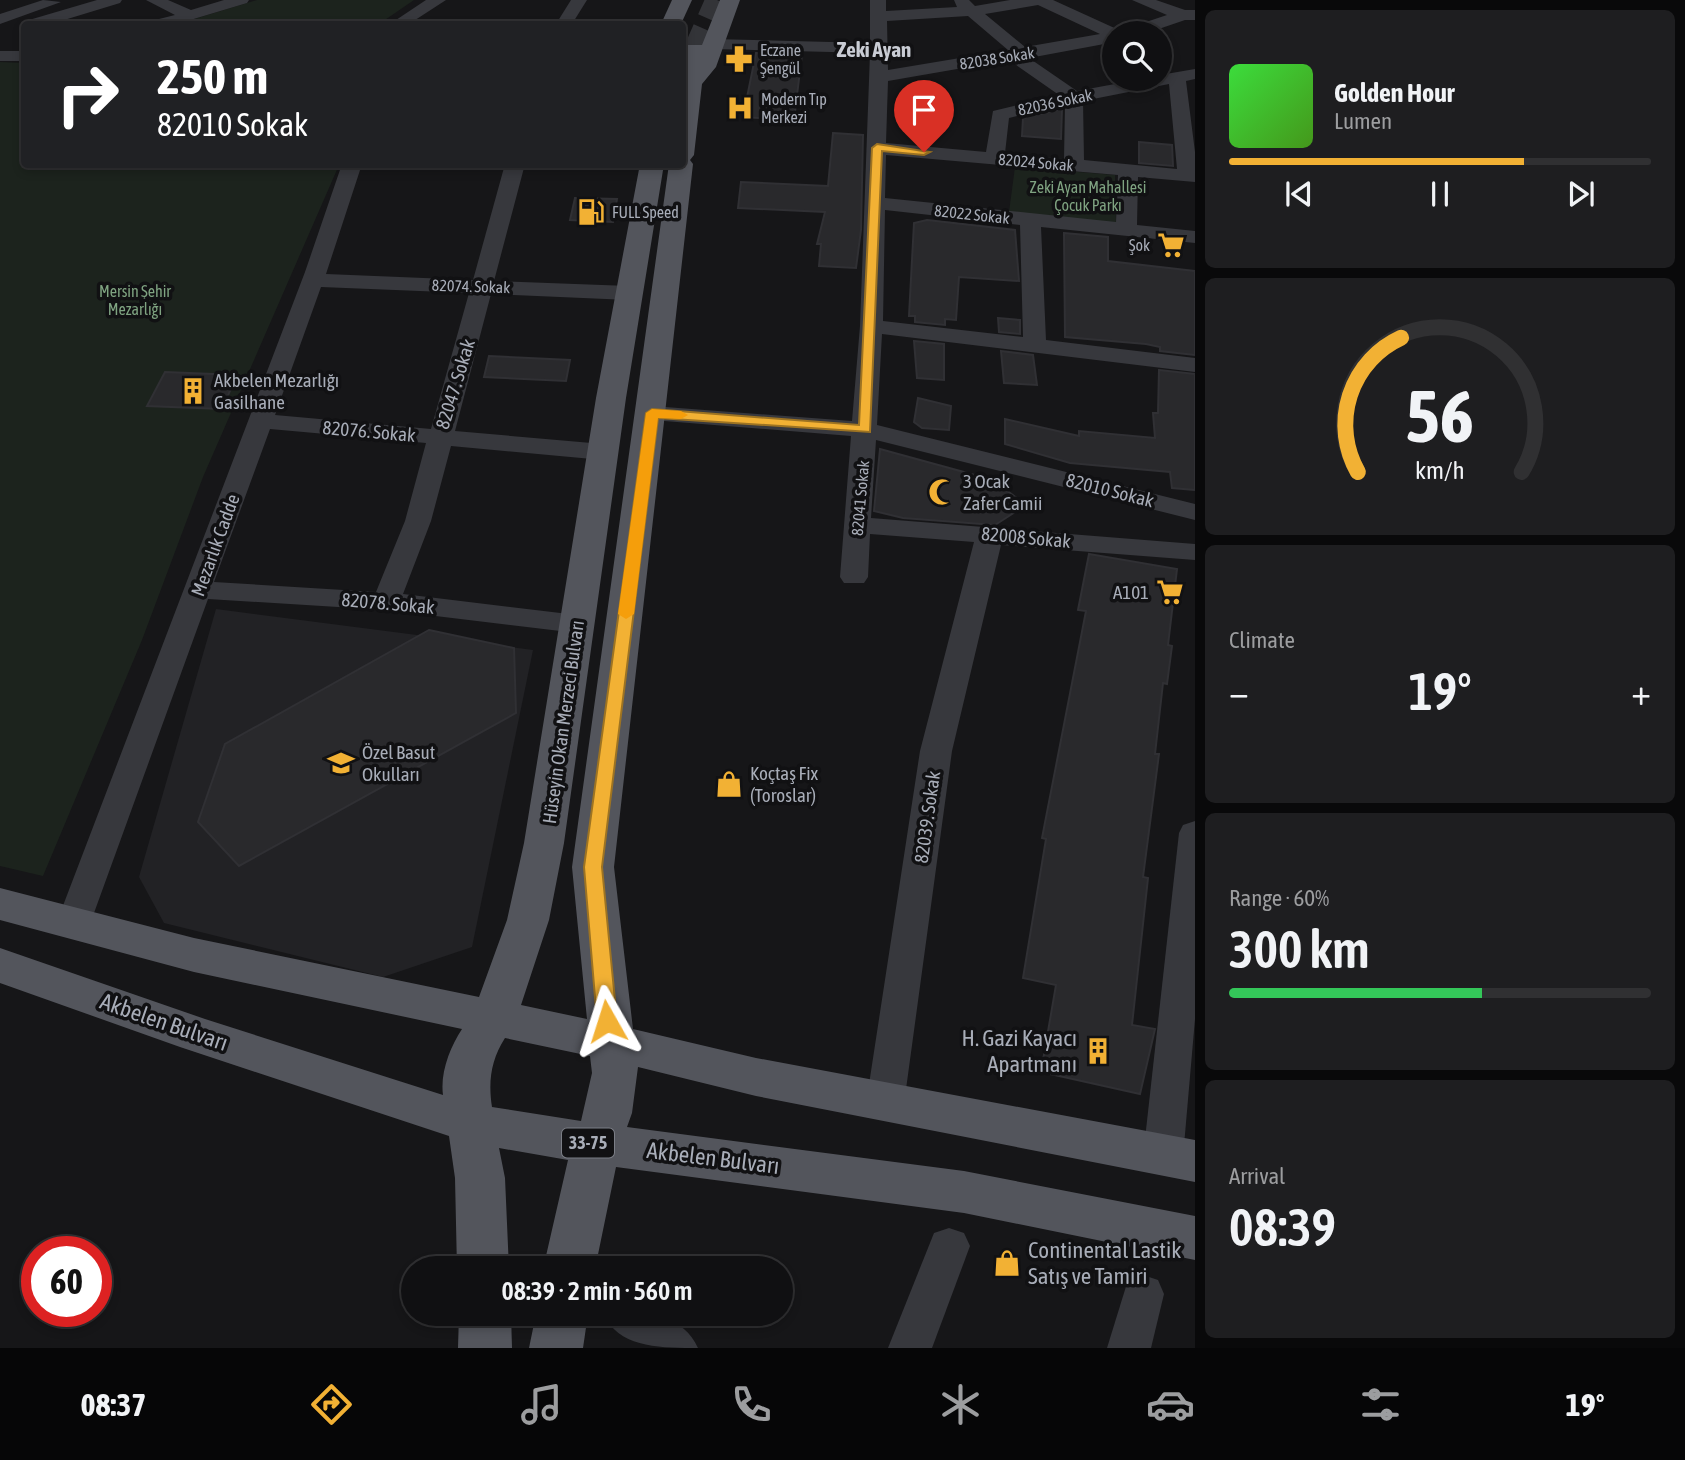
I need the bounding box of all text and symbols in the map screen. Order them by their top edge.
map controls [1102,21,1172,91]
button: search [1102,21,1172,91]
district label: Zeki Ayan [837,37,911,61]
place label: Eczane Şengül [760,41,801,78]
street label: 82038 Sokak [958,43,1036,73]
pharmacy icon: Eczane Şengül [724,44,754,74]
text: 250 m [157,48,268,104]
icon: right [42,49,133,140]
text: Golden Hour [1334,78,1454,108]
pin [894,80,954,152]
street label: 82036 Sokak [1016,85,1094,119]
place label: Modern Tıp Merkezi [761,90,827,126]
icon: arrive [905,91,943,129]
hospital icon: Modern Tıp Merkezi [725,93,755,123]
text: 82010 Sokak [157,106,308,143]
text: Lumen [1334,108,1392,134]
street label: 82024 Sokak [998,150,1074,174]
icon: previous [1280,175,1318,213]
icon: pause [1421,175,1459,213]
icon: next [1562,175,1600,213]
park label: Zeki Ayan Mahallesi Çocuk Parkı [1030,178,1146,215]
fuel station icon: FULL Speed [576,197,606,227]
street label: 82022 Sokak [933,201,1011,227]
place label: FULL Speed [612,203,679,222]
supermarket icon: Şok [1156,230,1186,260]
place label: Şok [1129,236,1150,255]
street label: 82074. Sokak [432,276,510,296]
park label: Mersin Şehir Mezarlığı [99,282,171,319]
street label: 82047. Sokak [431,336,479,432]
place label: Akbelen Mezarlığı Gasilhane [214,369,339,413]
text: 56 [1406,375,1474,458]
building icon: Akbelen Mezarlığı Gasilhane [178,376,208,406]
street label: 82076. Sokak [322,416,417,446]
text: km/h [1415,456,1465,484]
street label: 82041 Sokak [848,460,872,536]
street label: 82010 Sokak [1064,468,1157,512]
place label: 3 Ocak Zafer Camii [963,470,1042,514]
mosque icon: 3 Ocak Zafer Camii [927,477,957,507]
street label: Mezarlık Cadde [186,491,244,599]
street label: 82008 Sokak [980,522,1072,552]
supermarket icon: A101 [1155,577,1185,607]
place label: A101 [1113,581,1149,603]
street label: 82078. Sokak [341,588,436,618]
street label: Hüseyin Okan Merzeci Bulvarı [538,619,588,825]
text: Climate [1229,627,1295,653]
text: 19° [1408,661,1472,721]
text: − [1229,670,1249,713]
text: + [1631,670,1651,713]
place label: Özel Basut Okulları [362,741,435,785]
school or university icon: Özel Basut Okulları [326,748,356,778]
place label: Koçtaş Fix (Toroslar) [750,762,819,806]
shop icon: Koçtaş Fix (Toroslar) [714,769,744,799]
street label: 82039. Sokak [910,769,944,865]
text: Range · 60% [1229,885,1329,911]
text: 300 km [1229,919,1370,979]
position arrow [570,984,644,1058]
street label: Akbelen Bulvarı [97,988,231,1056]
place label: H. Gazi Kayacı Apartmanı [962,1025,1077,1077]
building icon: H. Gazi Kayacı Apartmanı [1083,1036,1113,1066]
road number: 33-75 [562,1128,614,1158]
street label: Akbelen Bulvarı [645,1137,781,1179]
text: Arrival [1229,1163,1285,1189]
text: 08:39 [1229,1197,1336,1257]
speed limit sign: 60 [21,1236,112,1327]
place label: Continental Lastik Satış ve Tamiri [1028,1237,1181,1289]
shop icon: Continental Lastik Satış ve Tamiri [992,1248,1022,1278]
text: 08:39 · 2 min · 560 m [502,1276,692,1306]
icon: directions [307,1380,356,1429]
icon: music [517,1380,566,1429]
icon: phone [727,1380,776,1429]
icon: climate [936,1380,985,1429]
icon: car [1146,1380,1195,1429]
icon: filters [1356,1380,1405,1429]
text: 08:37 [80,1386,146,1423]
text: 19° [1566,1386,1605,1423]

